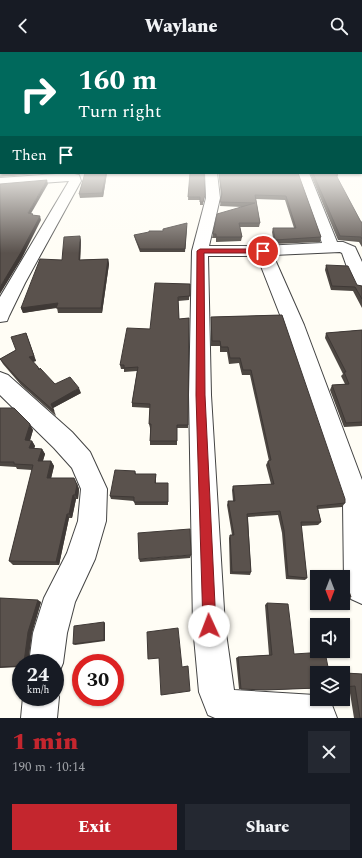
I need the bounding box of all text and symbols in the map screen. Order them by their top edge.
text: Waylane [144,13,218,40]
icon: back [12,15,34,37]
icon: search [328,15,350,37]
text: 160 m [78,59,157,102]
icon: right [12,68,64,120]
text: Turn right [78,98,161,125]
text: Then [12,144,47,167]
icon: arrive [55,144,77,166]
pin [246,234,280,268]
icon: arrive [252,240,274,262]
north arrow [310,570,350,610]
map controls [310,570,350,706]
position arrow [188,605,230,647]
button: sound [310,618,350,658]
speed limit sign: 30 [72,654,124,706]
text: 24 [27,660,49,690]
button: layers [310,666,350,706]
text: km/h [27,682,49,698]
text: 1 min [12,724,78,760]
button: close [308,731,350,773]
text: 190 m · 10:14 [12,757,85,777]
button: Exit [12,804,177,850]
button: Share [185,804,350,850]

